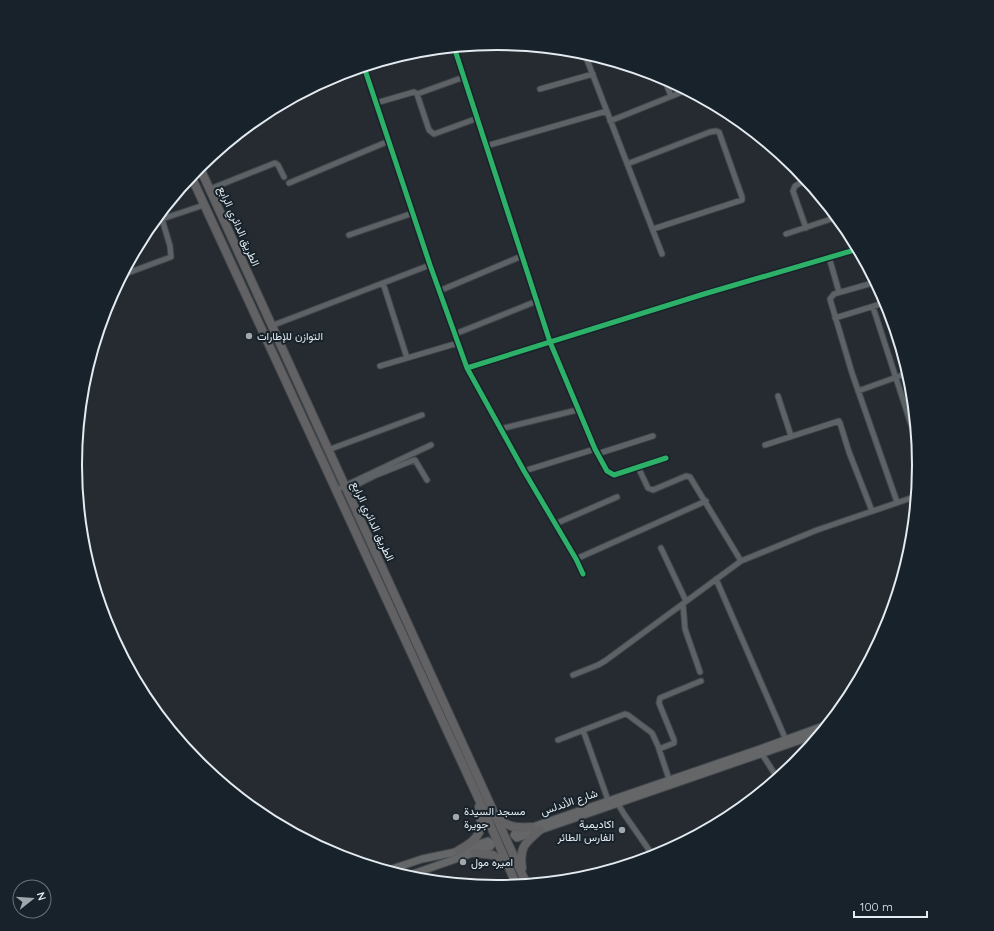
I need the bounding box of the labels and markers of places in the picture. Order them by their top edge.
place label: التوازن للإطارات [257,329,323,343]
marker: التوازن للإطارات [244,331,254,341]
place label: مسجد السيدة جويرة [464,804,526,831]
marker: مسجد السيدة جويرة [451,812,461,822]
place label: اكاديمية الفارس الطائر [556,817,614,844]
marker: اكاديمية الفارس الطائر [617,825,627,835]
place label: اميره مول [471,855,513,869]
marker: اميره مول [458,857,468,867]

